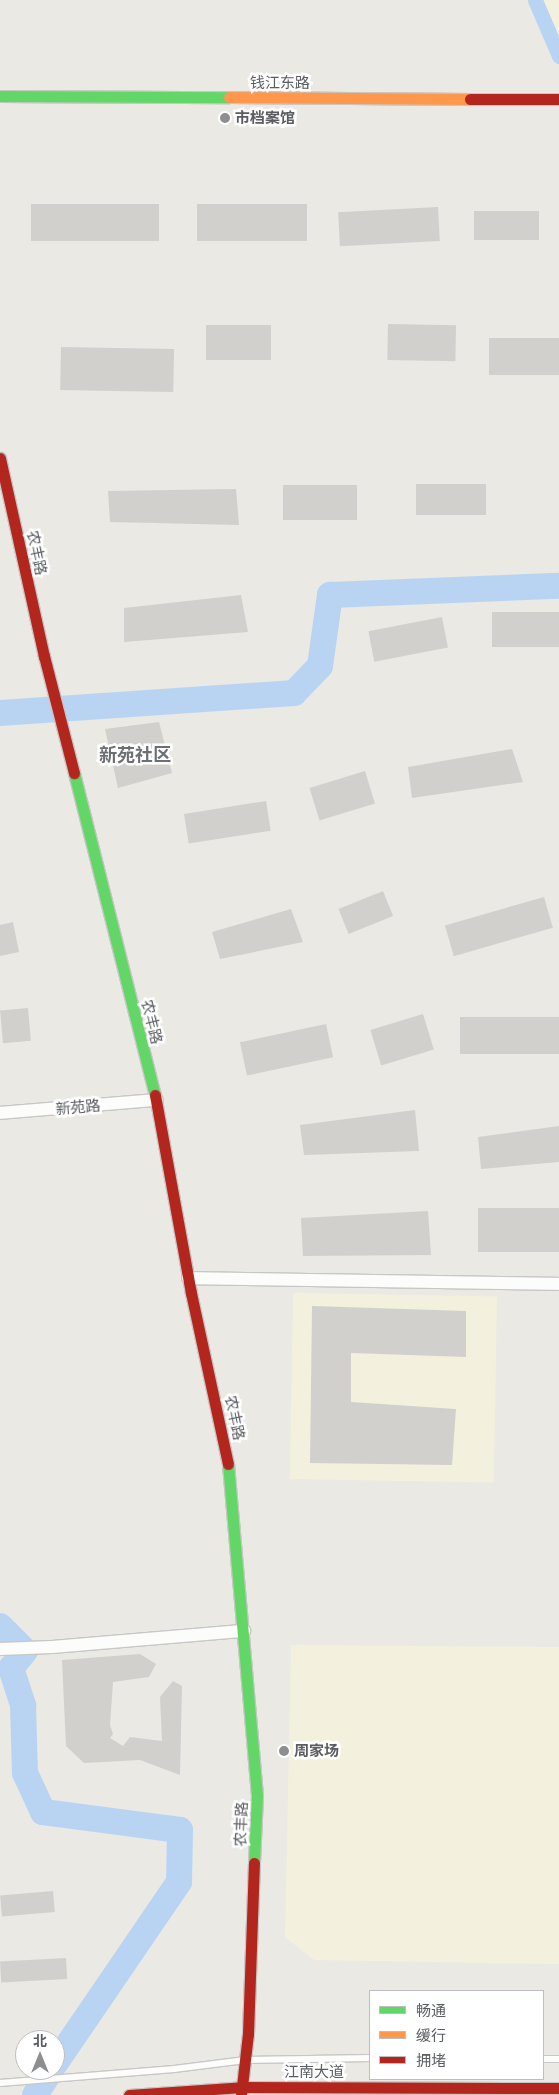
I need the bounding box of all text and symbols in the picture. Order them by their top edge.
street label: 钱江东路 [250,74,310,92]
place label: 市档案馆 [235,109,295,127]
marker: 市档案馆 [219,112,231,124]
street label: 农丰路 [24,529,50,577]
district label: 新苑社区 [99,743,171,765]
street label: 农丰路 [138,998,166,1046]
street label: 新苑路 [55,1096,101,1118]
street label: 农丰路 [222,1394,248,1442]
place label: 周家场 [294,1742,339,1760]
marker: 周家场 [278,1745,290,1757]
street label: 农丰路 [231,1801,251,1847]
legend [369,1990,544,2080]
text: 畅通 [416,2000,446,2020]
text: 缓行 [416,2025,446,2045]
north arrow [15,2030,65,2080]
text: 北 [33,2031,47,2050]
text: 拥堵 [416,2050,446,2070]
street label: 江南大道 [284,2063,344,2081]

